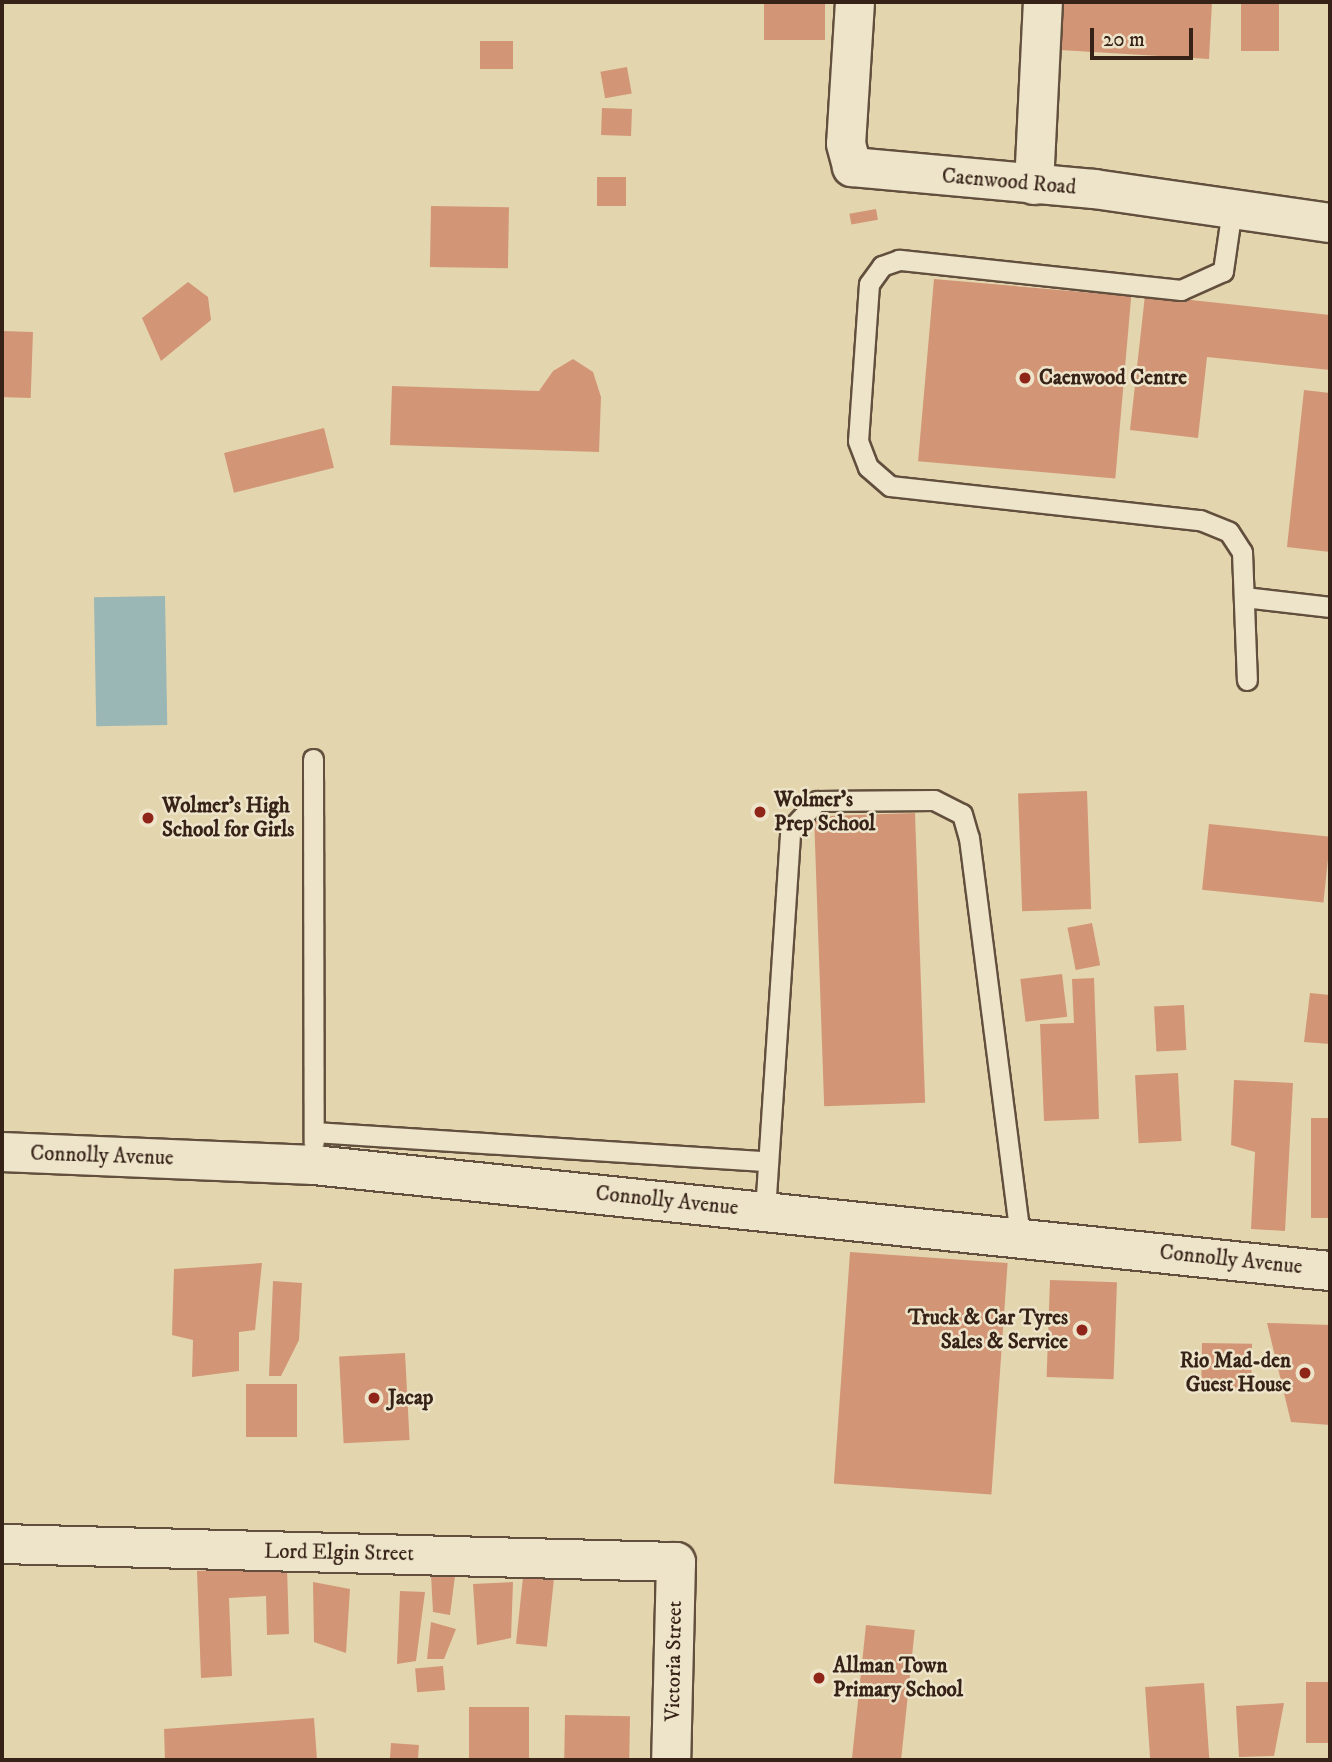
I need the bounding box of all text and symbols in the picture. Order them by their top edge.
scale bar [1094,14,1197,58]
text: 20 m [1103,27,1145,53]
street label: Caenwood Road [941,164,1077,200]
place label: Caenwood Centre [1039,365,1187,391]
marker: Caenwood Centre [1017,370,1033,386]
place label: Wolmer's Prep School [774,787,875,837]
place label: Wolmer's High School for Girls [162,793,294,843]
marker: Wolmer's Prep School [752,804,768,820]
marker: Wolmer's High School for Girls [140,810,156,826]
street label: Connolly Avenue [30,1141,174,1171]
street label: Connolly Avenue [594,1181,740,1221]
street label: Connolly Avenue [1158,1240,1304,1280]
place label: Truck & Car Tyres Sales & Service [908,1305,1068,1355]
marker: Truck & Car Tyres Sales & Service [1074,1322,1090,1338]
place label: Rio Mad-den Guest House [1180,1348,1291,1398]
marker: Rio Mad-den Guest House [1297,1365,1313,1381]
place label: Jacap [388,1385,433,1411]
marker: Jacap [366,1390,382,1406]
street label: Lord Elgin Street [264,1539,414,1567]
street label: Victoria Street [660,1600,688,1722]
place label: Allman Town Primary School [833,1653,963,1703]
marker: Allman Town Primary School [811,1670,827,1686]

